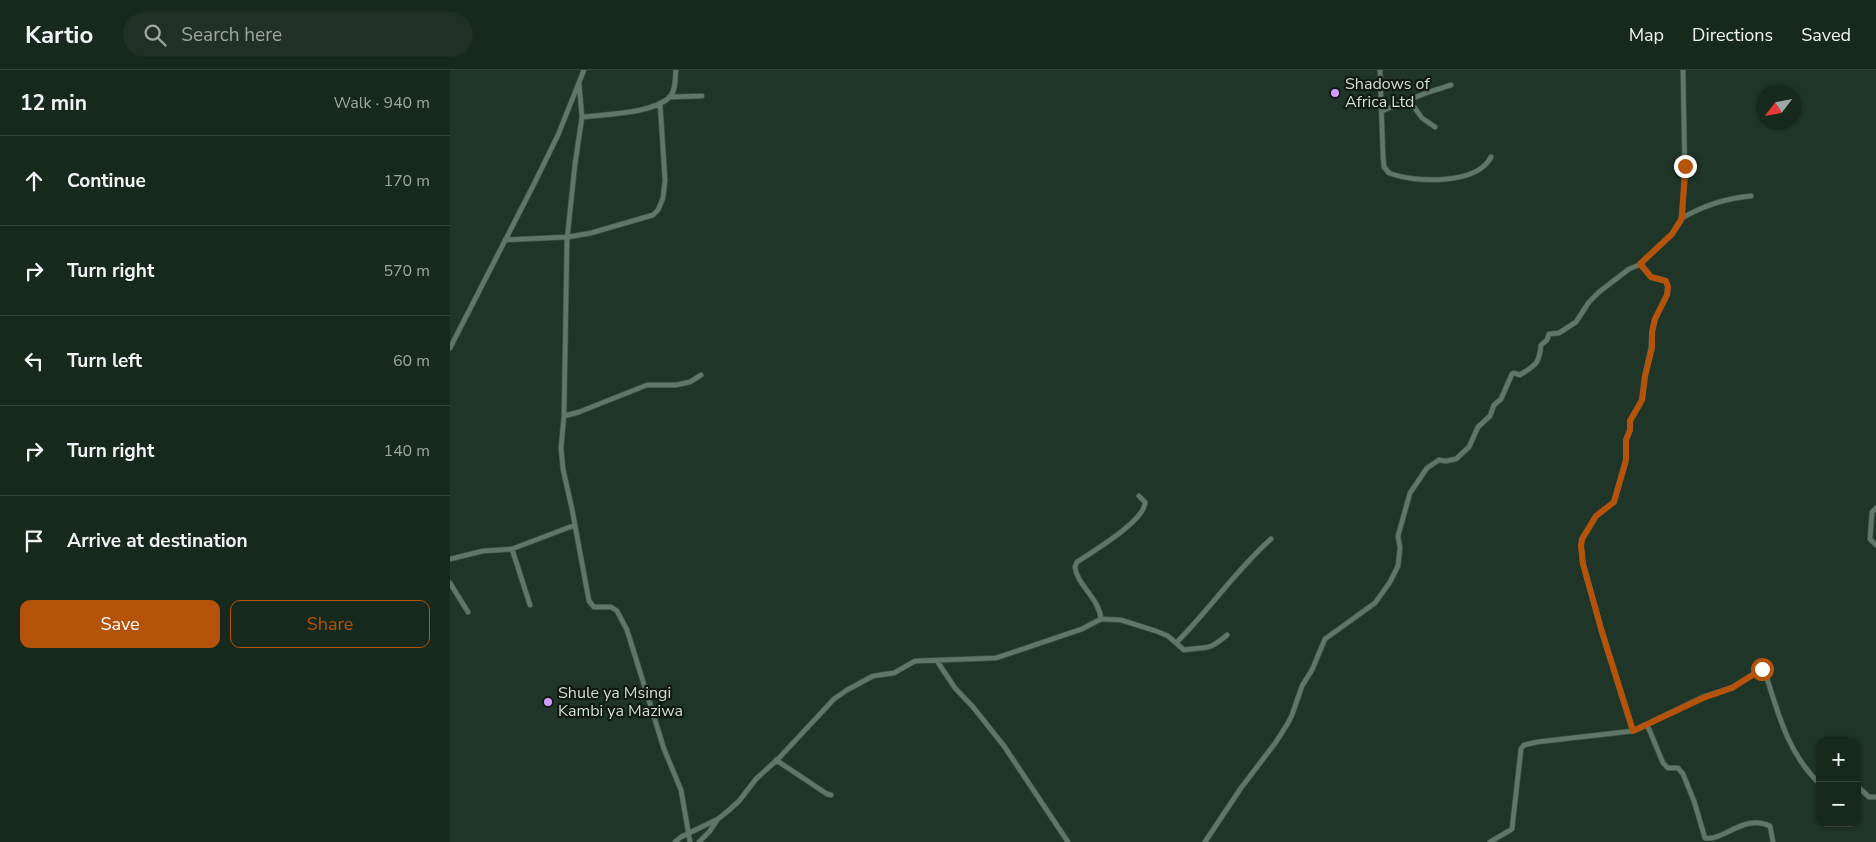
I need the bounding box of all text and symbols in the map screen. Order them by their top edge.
search box [123,12,473,57]
text: Kartio [25,19,93,51]
icon: search [141,21,169,49]
text: Search here [181,22,282,48]
text: Map [1629,23,1664,47]
text: Directions [1692,23,1773,47]
text: Saved [1801,23,1851,47]
place label: Shadows of Africa Ltd [1345,73,1430,113]
north arrow [1756,85,1801,130]
marker: Shadows of Africa Ltd [1329,87,1341,99]
text: 12 min [20,89,87,117]
text: Walk · 940 m [334,92,430,114]
route end [1674,155,1697,178]
icon: ahead [20,167,48,195]
text: Continue [67,168,146,194]
text: 170 m [383,170,430,192]
icon: right [20,257,48,285]
text: Turn right [67,258,154,284]
text: 570 m [383,260,430,282]
icon: left [20,347,48,375]
text: Turn left [67,348,142,374]
text: 60 m [393,350,430,372]
icon: right [20,437,48,465]
text: Turn right [67,438,154,464]
text: 140 m [383,440,430,462]
icon: arrive [20,527,48,555]
text: Arrive at destination [67,528,248,554]
button: Save [20,600,220,648]
button: Share [230,600,430,648]
route start [1751,658,1774,681]
place label: Shule ya Msingi Kambi ya Maziwa [558,682,683,722]
marker: Shule ya Msingi Kambi ya Maziwa [542,696,554,708]
map controls [1816,737,1861,827]
button: + [1816,737,1861,782]
button: − [1816,782,1861,827]

